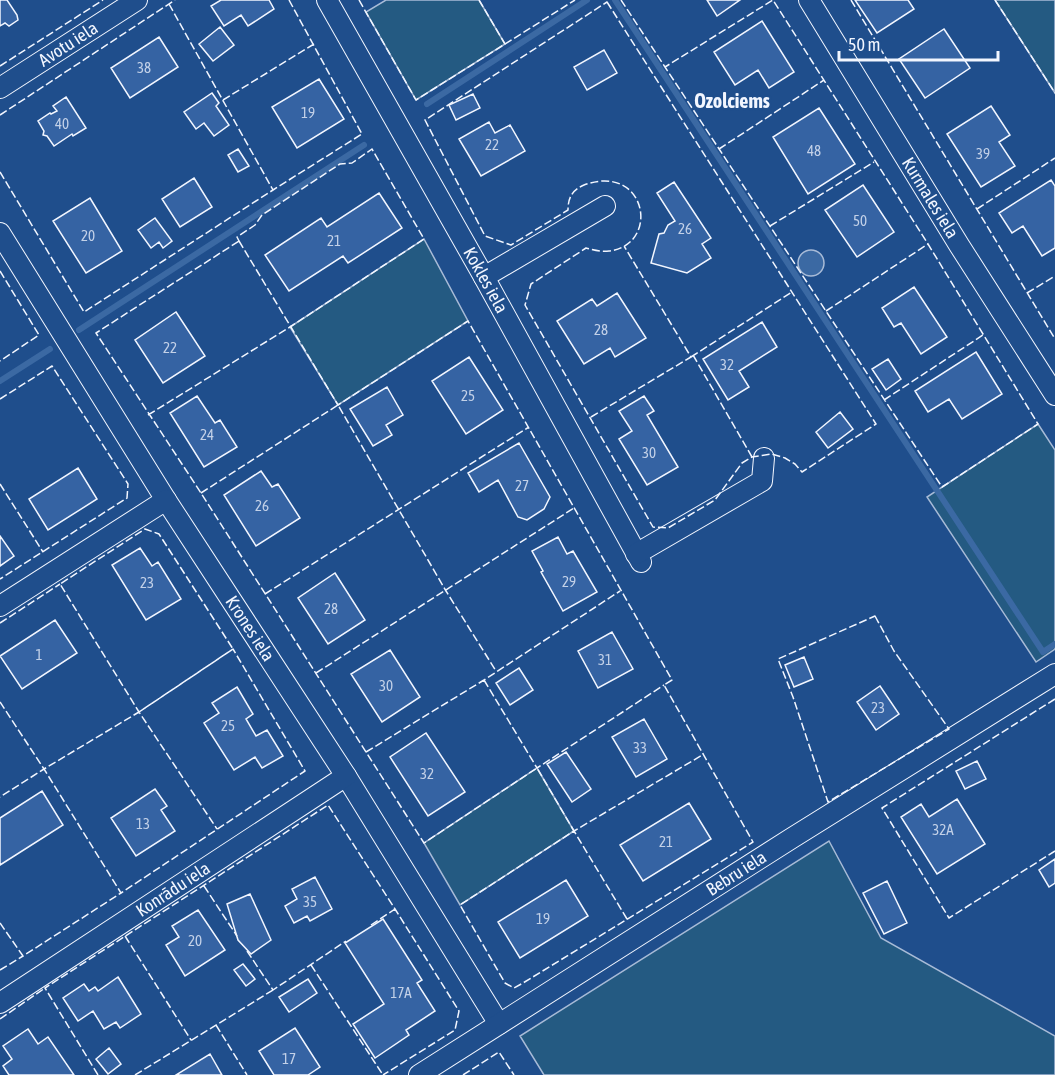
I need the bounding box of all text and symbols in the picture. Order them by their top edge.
street label: Avotu iela [34,17,101,71]
scale bar [839,24,998,62]
text: 50 m [848,34,880,55]
house number: 38 [137,59,151,76]
district label: Ozolciems [694,89,770,112]
house number: 19 [301,104,315,121]
house number: 40 [55,115,69,132]
house number: 22 [485,136,499,153]
house number: 48 [807,142,821,159]
house number: 39 [976,145,990,162]
street label: Kurmales iela [898,153,963,242]
house number: 50 [853,212,867,229]
house number: 26 [678,220,692,237]
house number: 20 [81,227,95,244]
house number: 21 [327,232,341,249]
street label: Kokles iela [459,243,513,316]
house number: 28 [594,321,608,338]
house number: 22 [163,339,177,356]
house number: 32 [720,356,734,373]
house number: 25 [461,387,475,404]
house number: 24 [200,426,214,443]
house number: 30 [642,444,656,461]
house number: 27 [515,477,529,494]
house number: 26 [255,497,269,514]
house number: 29 [562,573,576,590]
house number: 23 [140,574,154,591]
street label: Krones iela [221,592,279,665]
house number: 28 [324,600,338,617]
house number: 1 [35,646,43,663]
house number: 31 [598,651,612,668]
house number: 30 [379,677,393,694]
house number: 23 [871,699,885,716]
house number: 25 [221,717,235,734]
house number: 33 [633,739,647,756]
house number: 32 [420,765,434,782]
house number: 13 [136,815,150,832]
house number: 32A [932,821,954,838]
house number: 21 [659,833,673,850]
street label: Bebru iela [702,846,770,900]
street label: Konrādu iela [132,857,214,921]
house number: 35 [303,893,317,910]
house number: 19 [536,910,550,927]
house number: 20 [188,932,202,949]
house number: 17A [390,984,412,1001]
house number: 17 [282,1050,296,1067]

